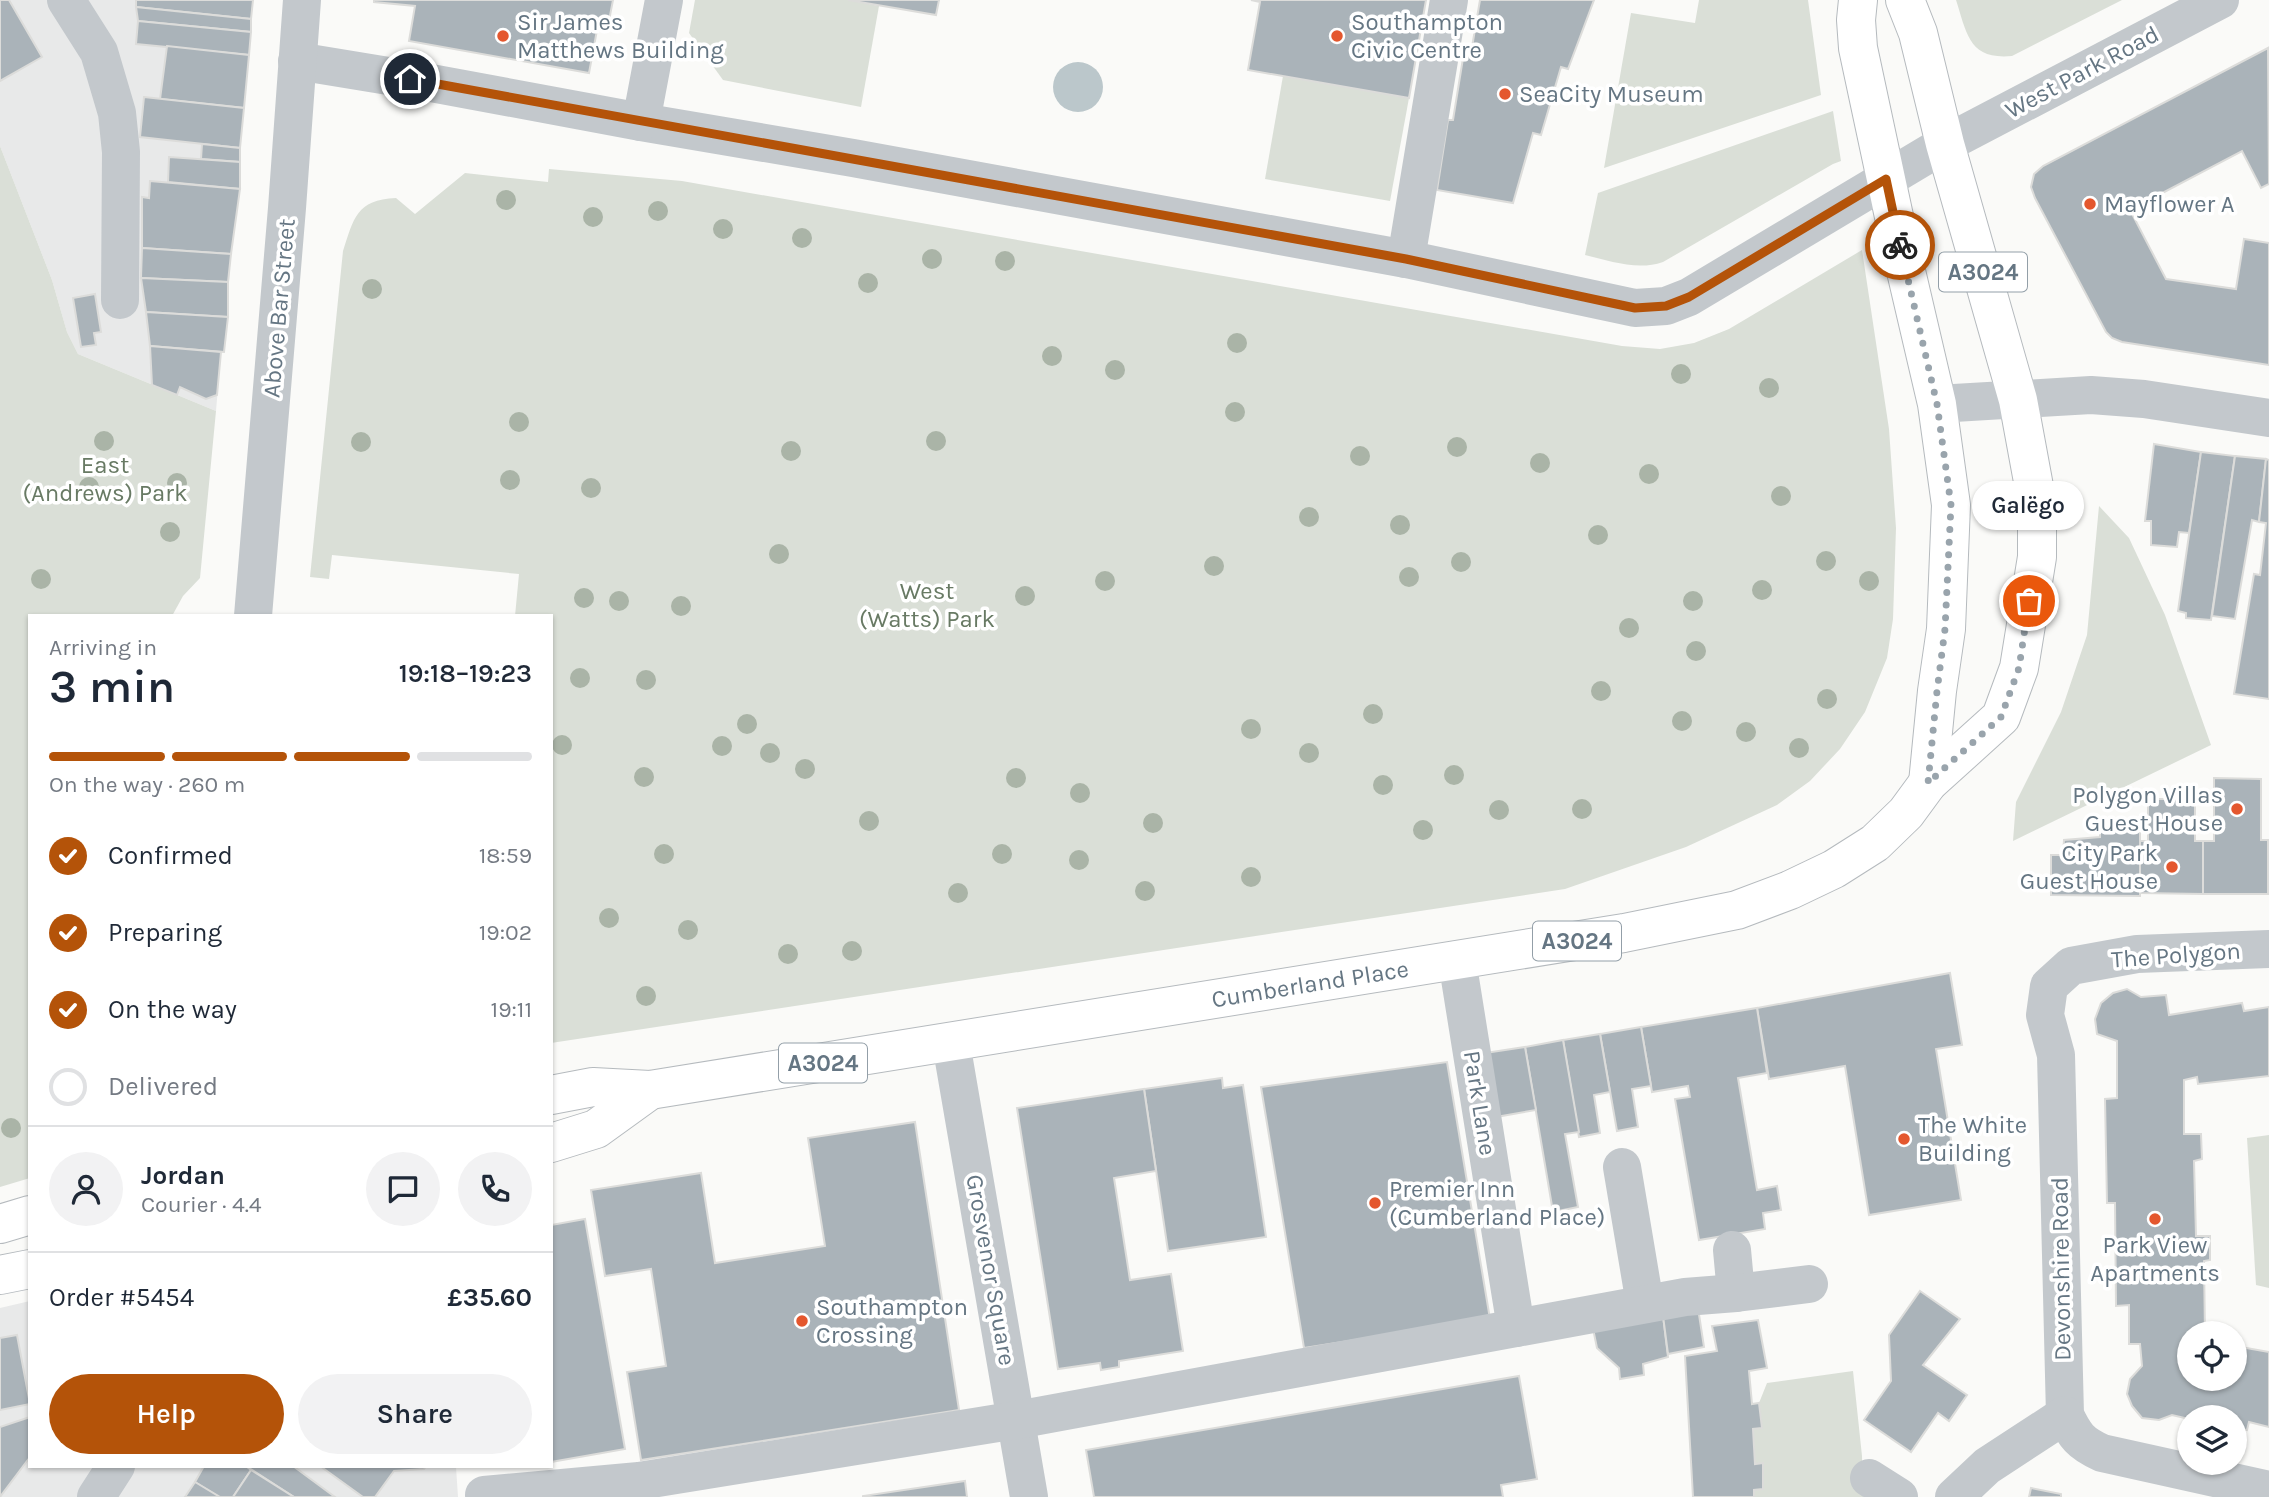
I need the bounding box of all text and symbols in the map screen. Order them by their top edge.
place label: Sir James Matthews Building [517,8,724,64]
place label: Southampton Civic Centre [1351,8,1503,64]
street label: West Park Road [2000,20,2164,124]
marker: Sir James Matthews Building [495,28,511,44]
marker: Southampton Civic Centre [1329,28,1345,44]
pin [380,49,440,109]
icon: home [391,60,429,98]
place label: SeaCity Museum [1519,80,1704,108]
marker: SeaCity Museum [1497,86,1513,102]
place label: Mayflower A [2104,190,2235,218]
marker: Mayflower A [2082,196,2098,212]
courier [1865,210,1935,280]
street label: Above Bar Street [257,217,301,399]
icon: bike [1881,226,1919,264]
road number: A3024 [1939,252,2027,292]
park label: East (Andrews) Park [23,451,187,507]
callout: Galëgo [1973,482,2085,531]
text: Galëgo [1991,492,2065,519]
pin [1999,571,2059,631]
park label: West (Watts) Park [859,577,995,633]
icon: bag [2010,582,2048,620]
text: Arriving in [49,634,157,661]
text: 19:18–19:23 [399,658,532,689]
text: 3 min [49,660,175,714]
text: On the way · 260 m [49,771,245,798]
place label: Polygon Villas Guest House [2072,781,2223,837]
marker: Polygon Villas Guest House [2229,801,2245,817]
icon: check [49,837,87,875]
place label: City Park Guest House [2020,839,2158,895]
text: Confirmed [108,840,233,871]
text: 18:59 [479,842,532,869]
marker: City Park Guest House [2164,859,2180,875]
icon: check [49,914,87,952]
text: Preparing [108,917,222,948]
text: 19:02 [479,919,532,946]
road number: A3024 [1533,922,1621,960]
street label: The Polygon [2110,937,2242,973]
street label: Cumberland Place [1209,955,1411,1013]
icon: check [49,991,87,1029]
text: On the way [108,994,237,1025]
text: 19:11 [491,996,532,1023]
road number: A3024 [779,1044,867,1082]
street label: Park Lane [1458,1049,1502,1157]
text: Delivered [108,1071,218,1102]
place label: The White Building [1918,1111,2027,1167]
marker: The White Building [1896,1131,1912,1147]
button: person [49,1152,123,1226]
button: chat [366,1152,440,1226]
button: phone [458,1152,532,1226]
text: Jordan [141,1160,225,1191]
street label: Grosvenor Square [960,1172,1022,1368]
place label: Premier Inn (Cumberland Place) [1389,1175,1605,1231]
street label: Devonshire Road [2045,1177,2077,1361]
text: Courier · 4.4 [141,1191,262,1218]
marker: Premier Inn (Cumberland Place) [1367,1195,1383,1211]
marker: Park View Apartments [2147,1211,2163,1227]
place label: Park View Apartments [2090,1231,2220,1287]
text: Order #5454 [49,1282,194,1313]
text: £35.60 [447,1282,532,1313]
place label: Southampton Crossing [816,1293,968,1349]
marker: Southampton Crossing [794,1313,810,1329]
map controls [2177,1321,2247,1475]
button: locate [2177,1321,2247,1391]
button: Help [49,1374,284,1454]
button: Share [298,1374,532,1454]
button: layers [2177,1405,2247,1475]

